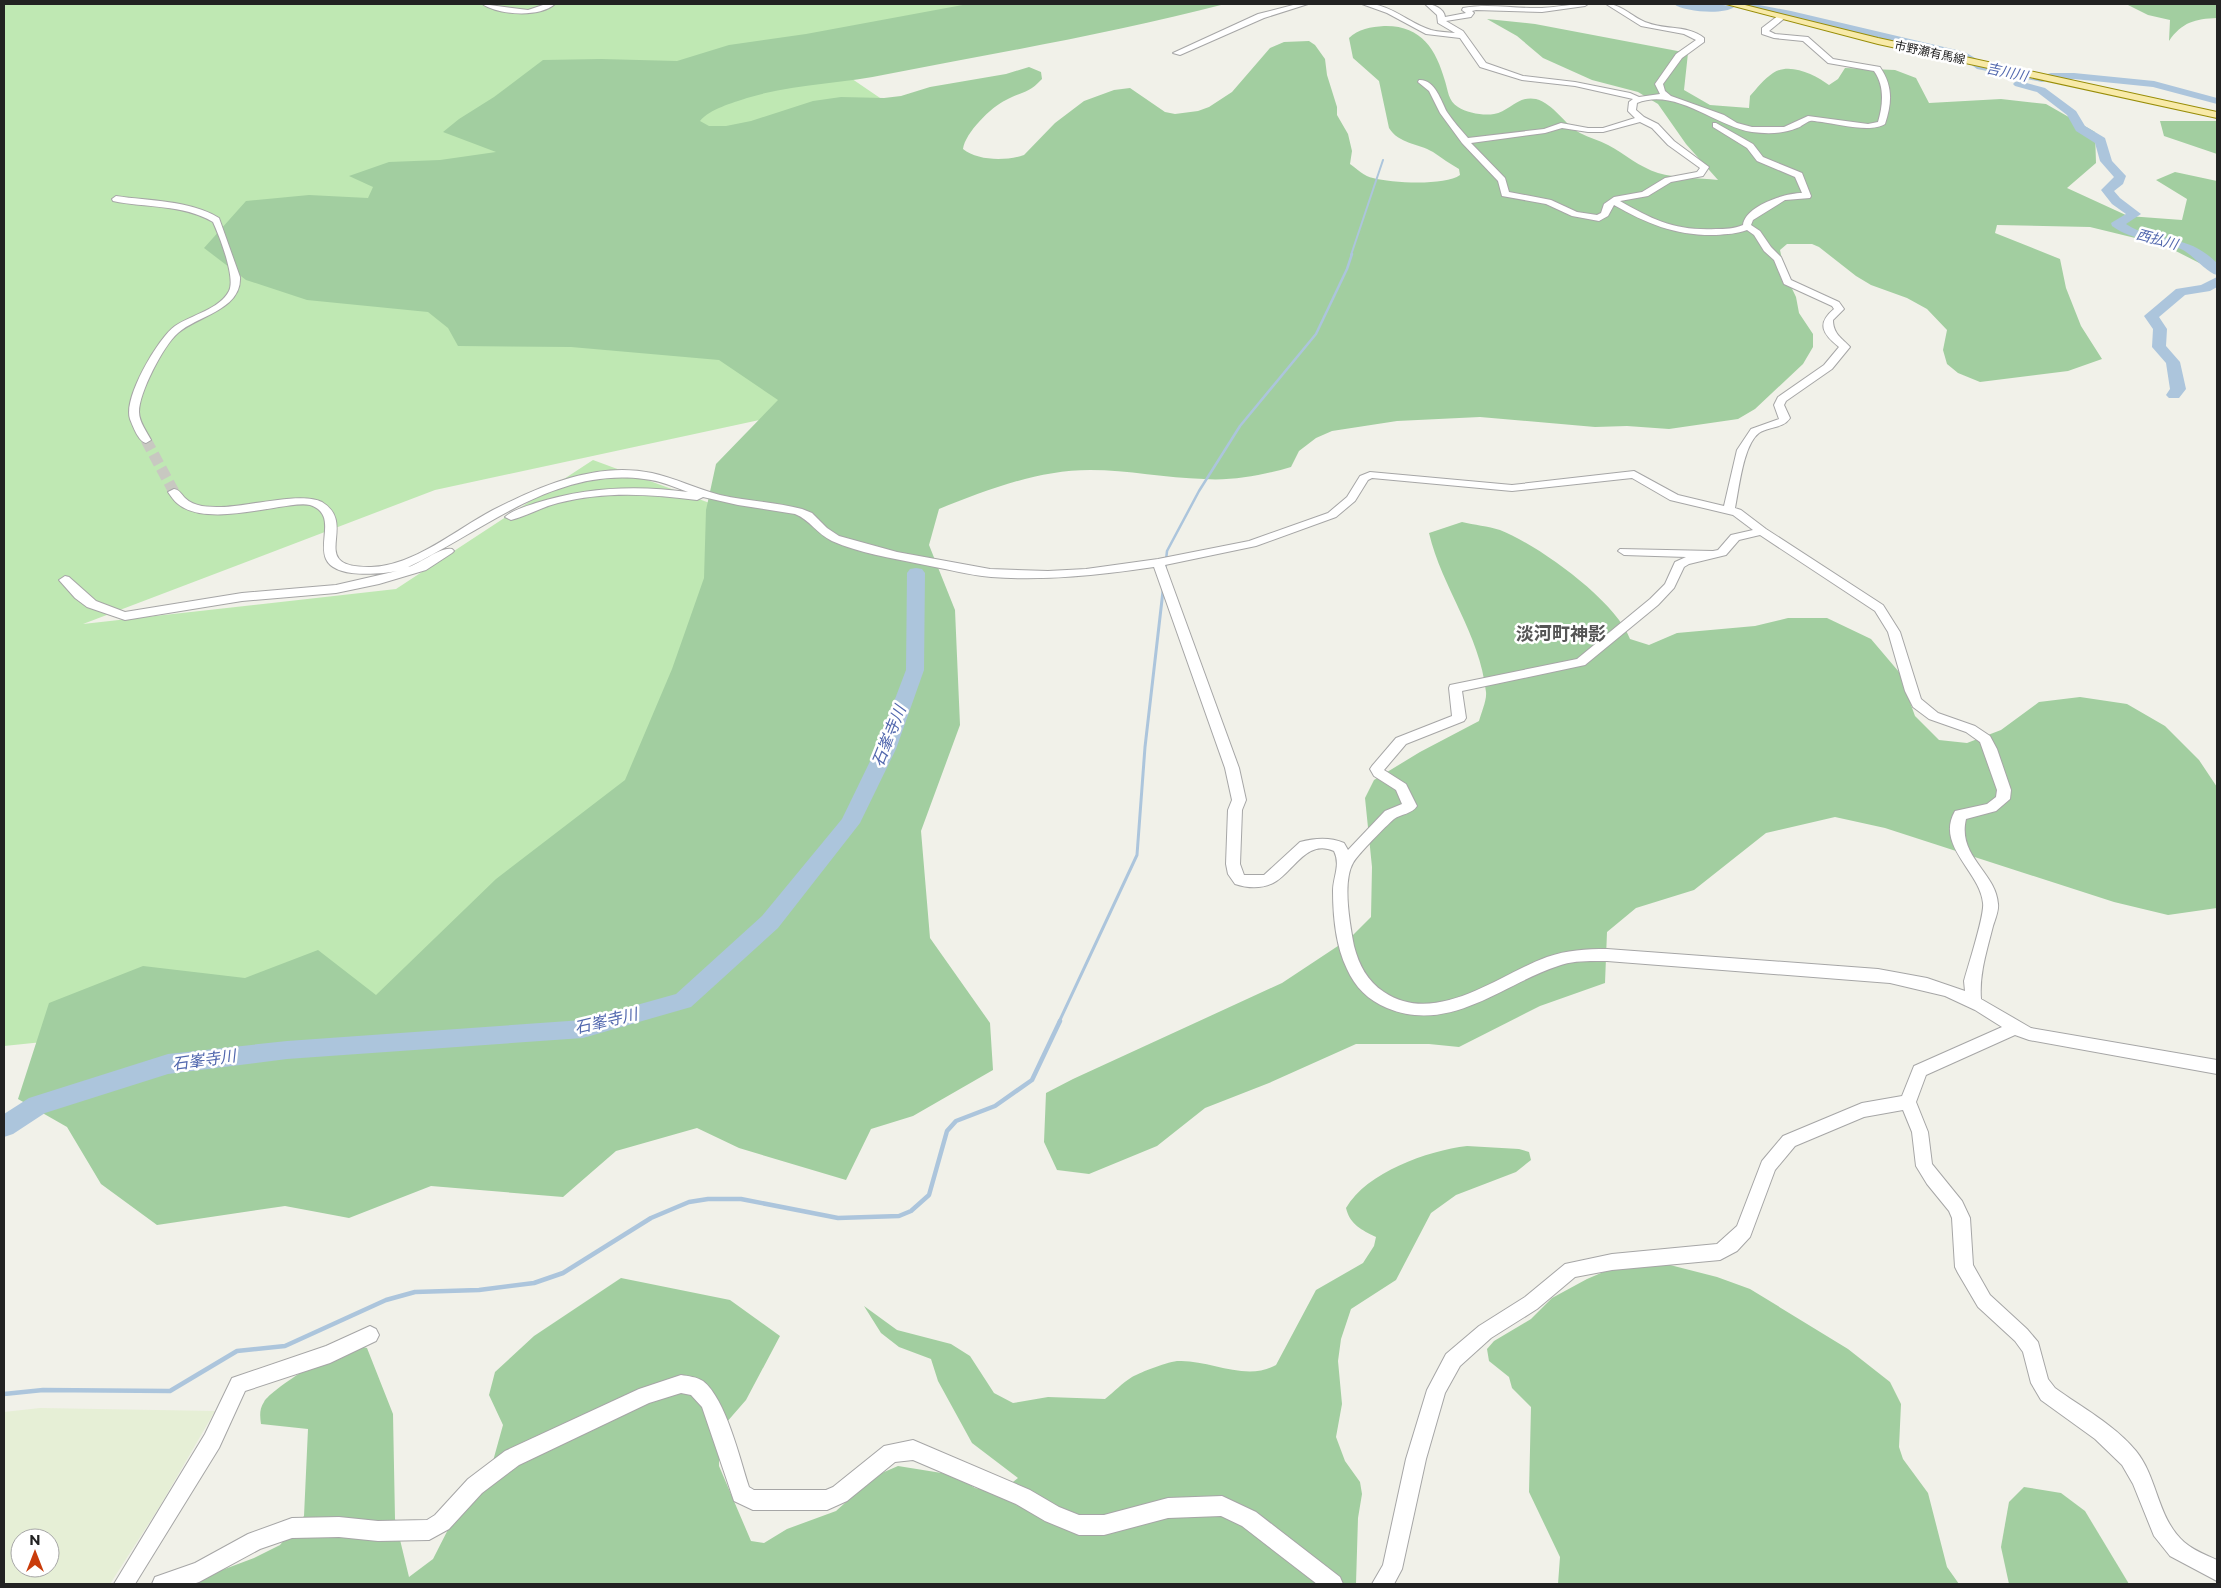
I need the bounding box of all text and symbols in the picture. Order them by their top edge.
street label: 市野瀬有馬線 [1893,37,1967,67]
water label: 吉川川 [1985,59,2031,86]
water label: 西払川 [2134,225,2182,254]
district label: 淡河町神影 [1516,623,1606,645]
water label: 石峯寺川 [868,701,911,769]
water label: 石峯寺川 [573,1004,641,1037]
water label: 石峯寺川 [171,1046,239,1074]
north arrow [10,1528,60,1578]
text: N [29,1531,41,1549]

